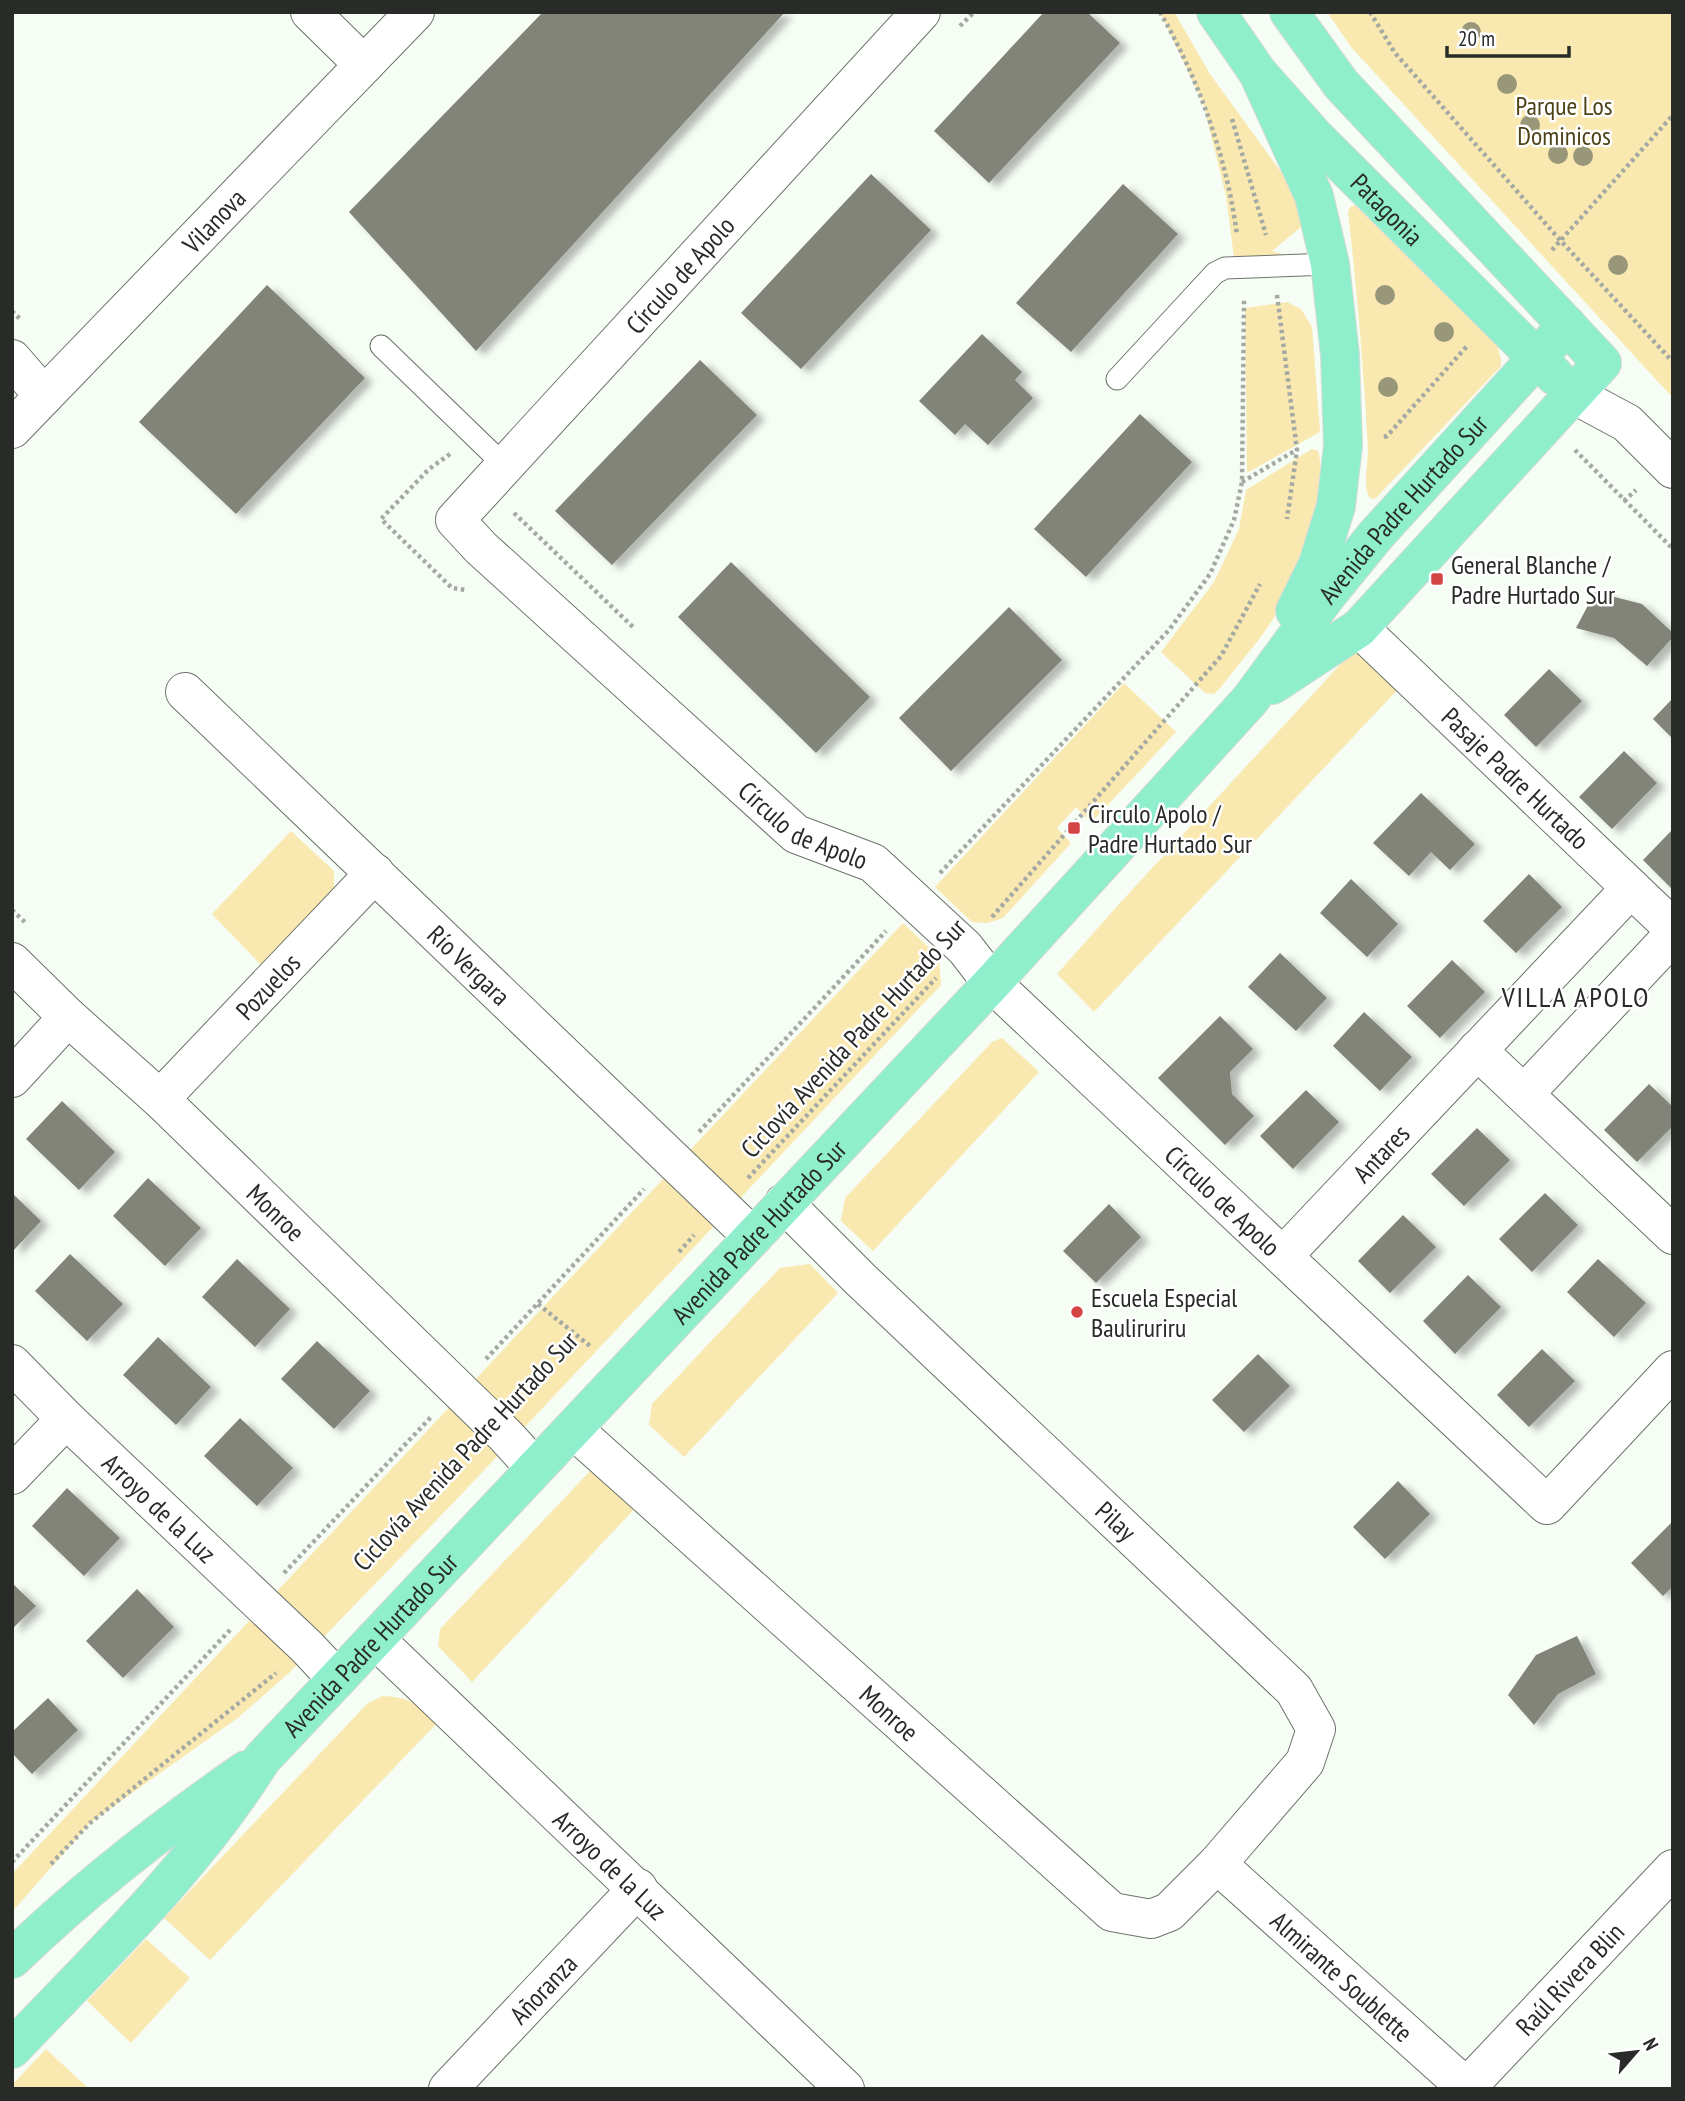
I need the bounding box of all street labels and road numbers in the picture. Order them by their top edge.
street label: Patagonia [1344,166,1431,252]
street label: Vilanova [174,181,252,260]
street label: Círculo de Apolo [619,209,741,341]
street label: Avenida Padre Hurtado Sur [1311,407,1494,610]
street label: Pasaje Padre Hurtado [1435,700,1597,856]
street label: Círculo de Apolo [732,774,872,876]
street label: Ciclovía Avenida Padre Hurtado Sur [733,911,973,1165]
street label: Río Vergara [421,918,518,1012]
street label: Pozuelos [228,946,307,1026]
street label: Antares [1345,1117,1416,1189]
street label: Avenida Padre Hurtado Sur [664,1132,853,1330]
street label: Círculo de Apolo [1158,1138,1288,1263]
street label: Monroe [240,1177,312,1248]
street label: Ciclovía Avenida Padre Hurtado Sur [345,1324,585,1578]
street label: Arroyo de la Luz [96,1446,224,1569]
street label: Pilay [1089,1494,1143,1548]
street label: Avenida Padre Hurtado Sur [275,1545,464,1743]
street label: Monroe [853,1678,926,1748]
street label: Arroyo de la Luz [547,1802,674,1926]
street label: Almirante Soublette [1264,1904,1420,2048]
street label: Raúl Rivera Blin [1508,1915,1631,2042]
street label: Añoranza [502,1947,584,2030]

